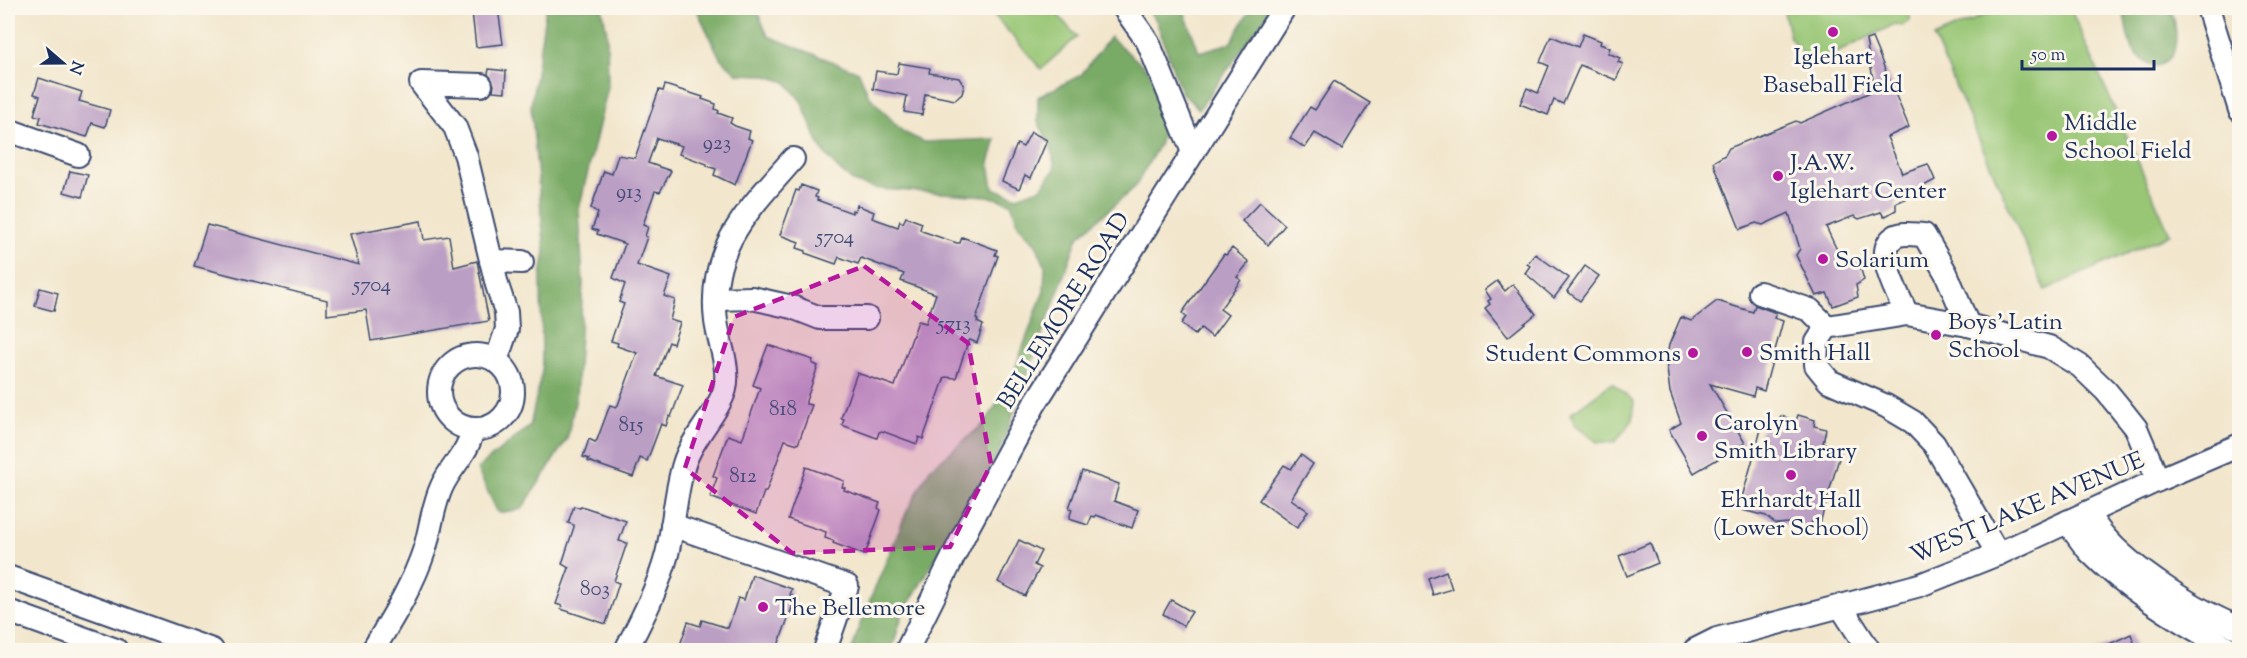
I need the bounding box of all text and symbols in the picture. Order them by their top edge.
marker: Iglehart Baseball Field [1826,25,1840,39]
north arrow [33,33,93,93]
scale bar [2022,33,2154,71]
place label: Iglehart Baseball Field [1763,41,1903,103]
text: 50 m [2030,43,2066,69]
text: N [62,57,88,77]
place label: Middle School Field [2064,107,2192,169]
house number: 923 [703,129,731,159]
marker: Middle School Field [2045,129,2059,143]
place label: J.A.W. Iglehart Center [1788,147,1946,209]
marker: J.A.W. Iglehart Center [1771,169,1785,183]
house number: 913 [616,178,642,208]
street label: BELLEMORE ROAD [990,206,1139,416]
house number: 5704 [815,223,854,253]
place label: Solarium [1835,244,1929,278]
marker: Solarium [1816,252,1830,266]
house number: 5704 [352,271,391,301]
place label: Boys’ Latin School [1948,306,2063,368]
house number: 5713 [936,310,971,340]
marker: Boys’ Latin School [1929,328,1943,342]
place label: Smith Hall [1759,337,1871,371]
place label: Student Commons [1485,338,1681,372]
marker: Smith Hall [1740,345,1754,359]
marker: Student Commons [1686,346,1700,360]
house number: 818 [769,395,797,425]
place label: Carolyn Smith Library [1714,407,1857,469]
house number: 815 [619,411,643,441]
marker: Carolyn Smith Library [1695,429,1709,443]
street label: WEST LAKE AVENUE [1905,444,2151,574]
house number: 812 [729,462,757,492]
marker: Ehrhardt Hall (Lower School) [1784,468,1798,482]
place label: Ehrhardt Hall (Lower School) [1713,484,1869,546]
house number: 803 [580,575,610,605]
place label: The Bellemore [775,592,925,626]
marker: The Bellemore [756,600,770,614]

